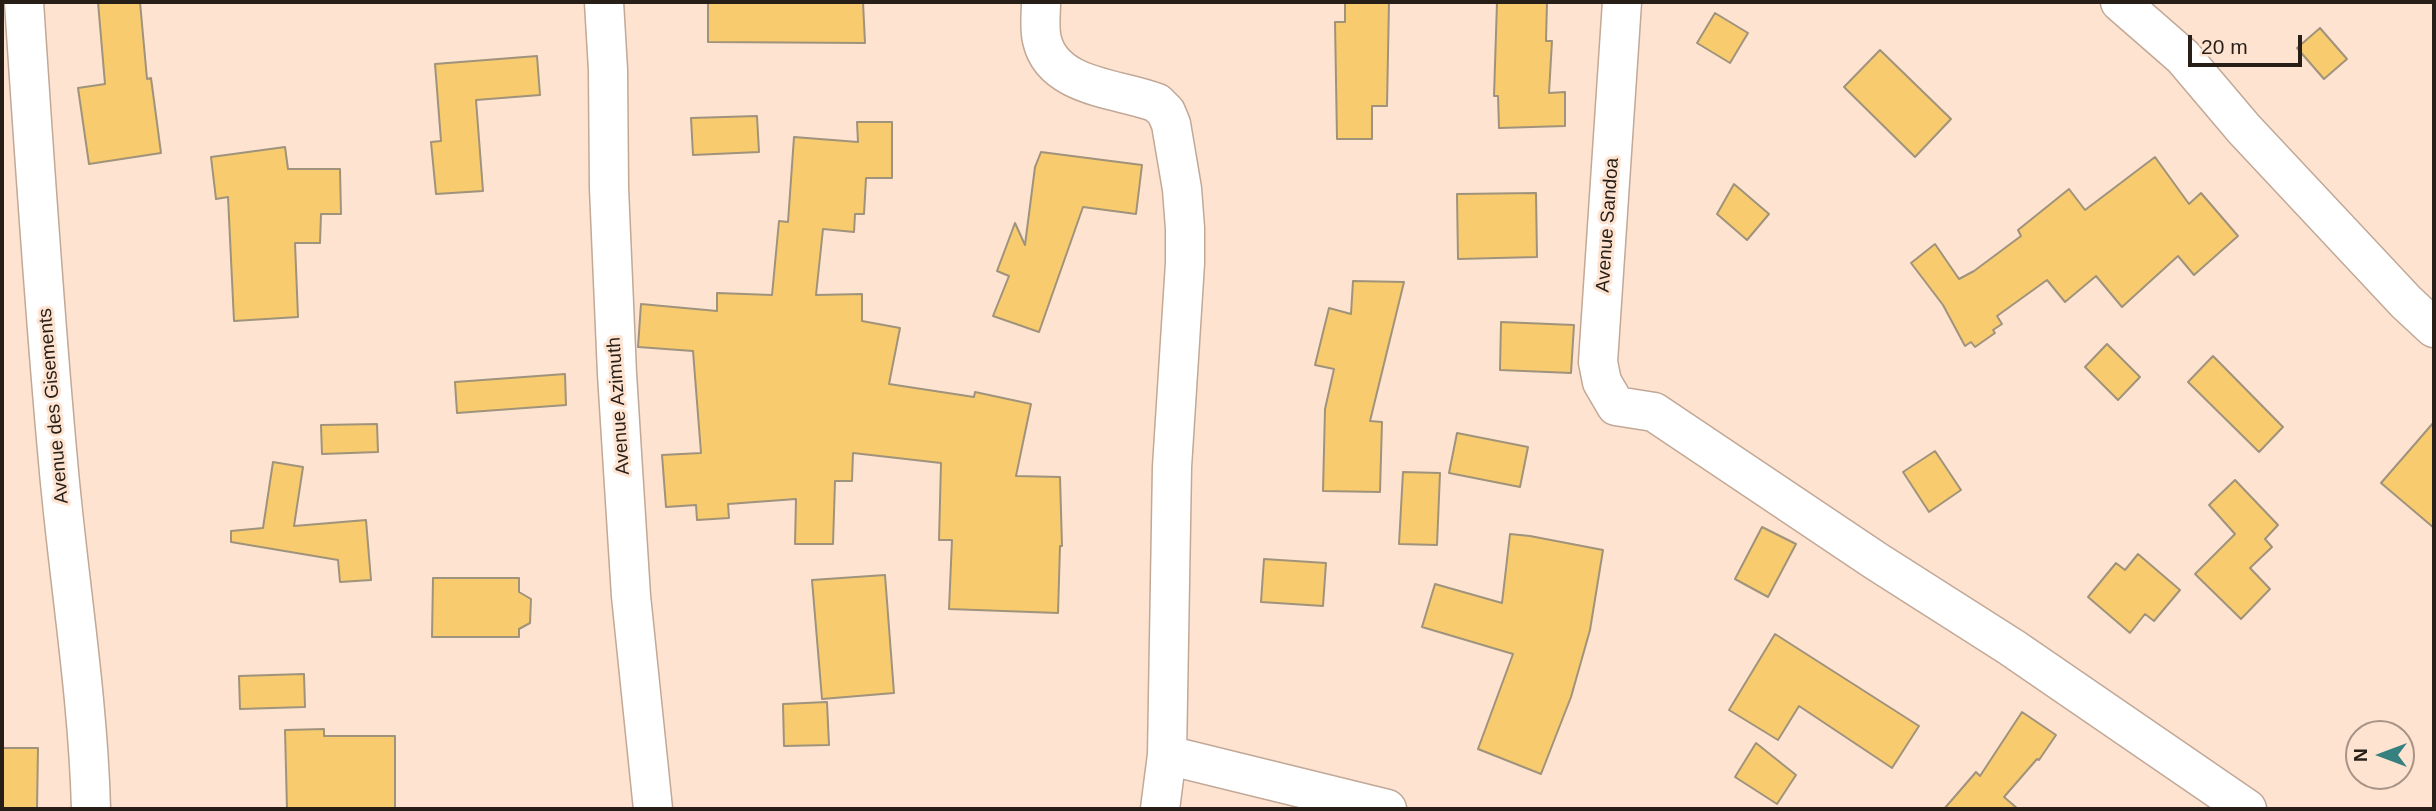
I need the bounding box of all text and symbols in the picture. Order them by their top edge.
scale bar [2191,21,2305,65]
text: 20 m [2201,35,2248,58]
street label: Avenue Sandoa [1592,157,1624,293]
street label: Avenue des Gisements [34,307,74,505]
street label: Avenue Azimuth [603,336,635,476]
north arrow [2345,720,2415,790]
text: N [2350,748,2371,762]

